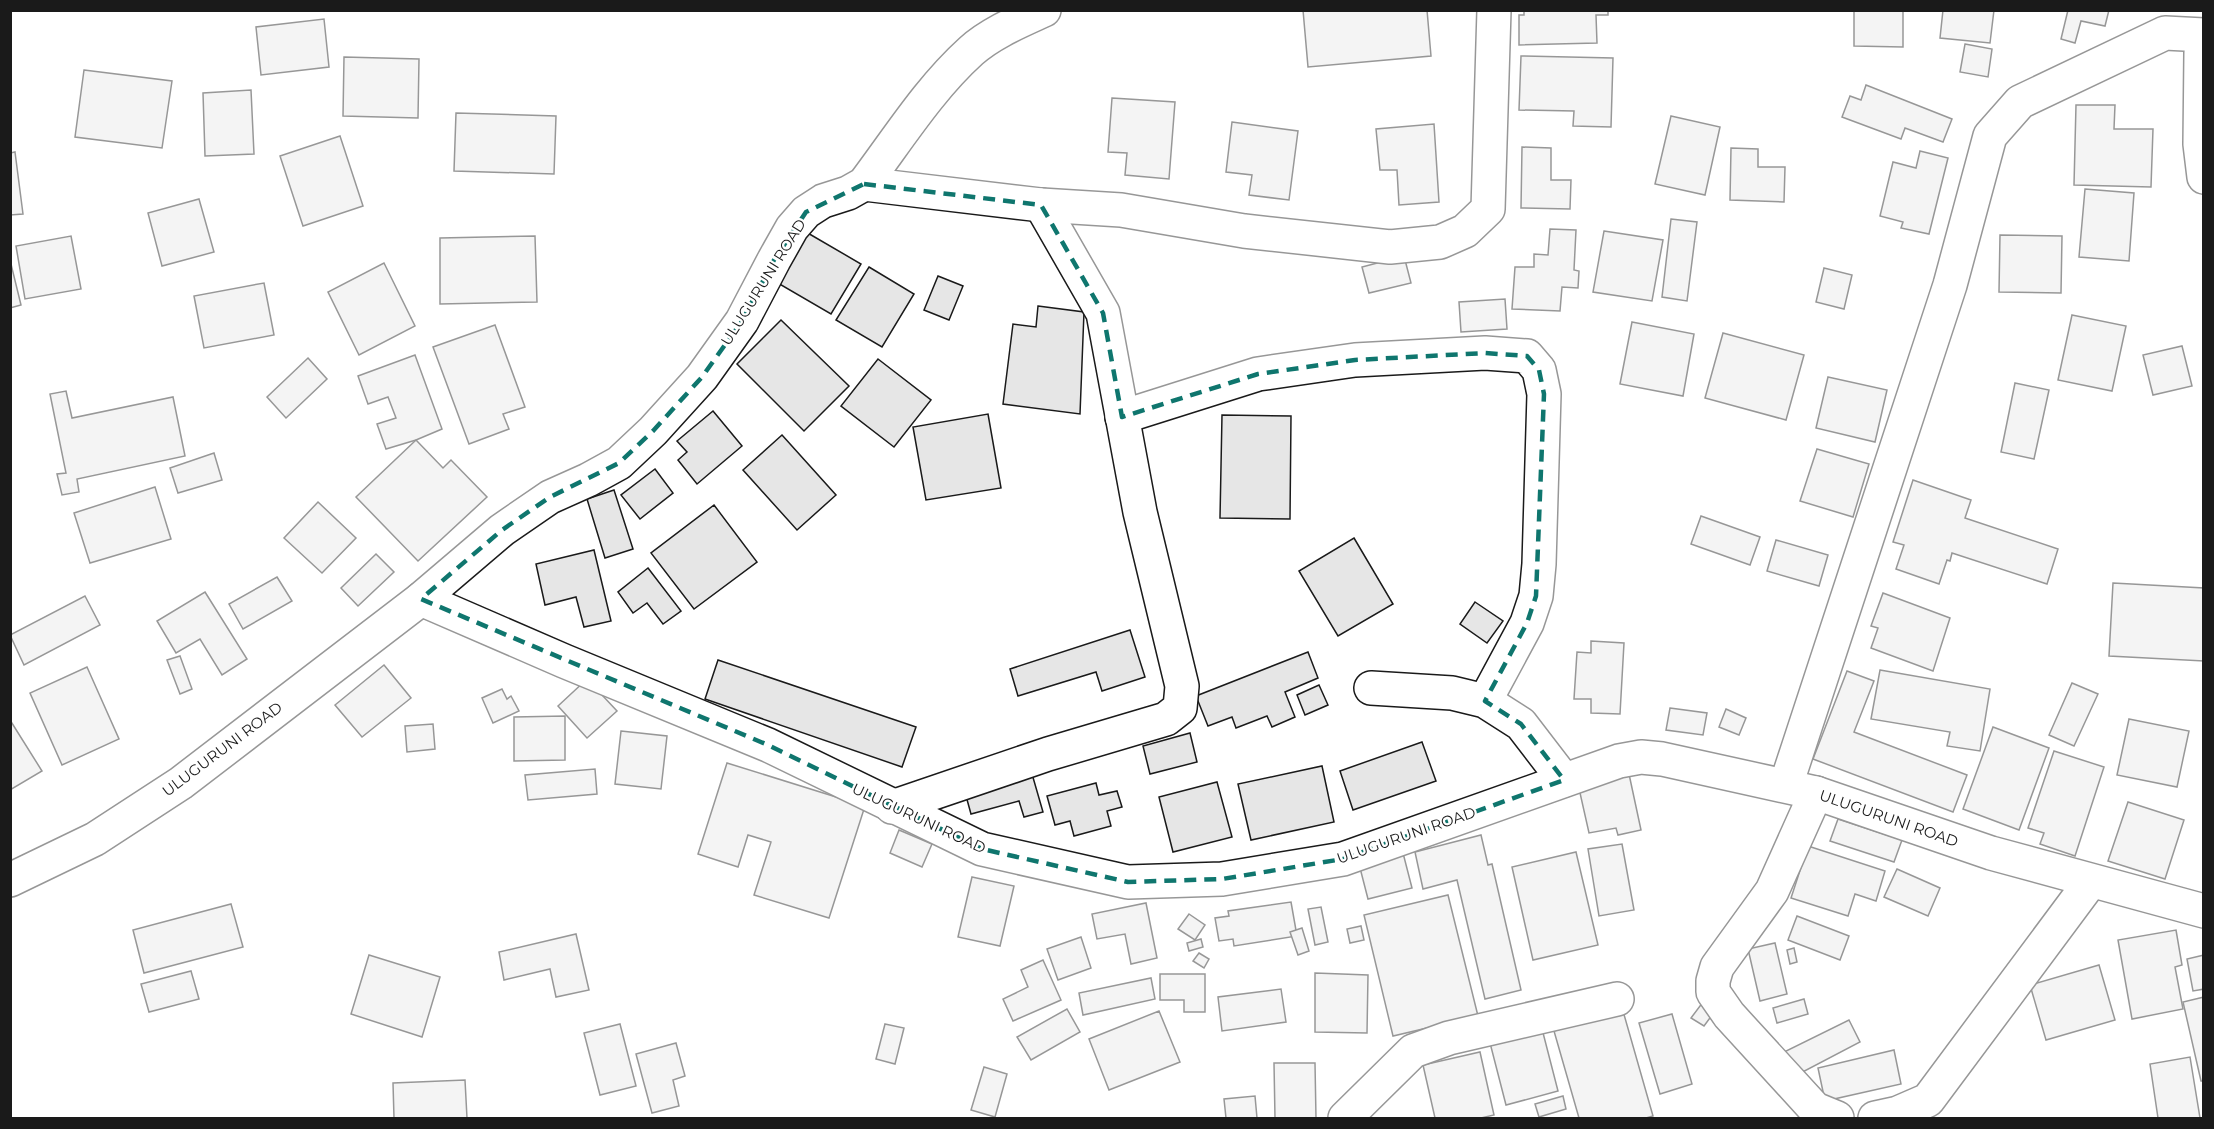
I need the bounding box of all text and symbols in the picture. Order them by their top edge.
street label: ULUGURUNI ROAD [716,215,810,349]
street label: ULUGURUNI ROAD [158,698,286,800]
street label: ULUGURUNI ROAD [849,779,989,857]
street label: ULUGURUNI ROAD [1817,785,1961,851]
street label: ULUGURUNI ROAD [1334,802,1478,868]

